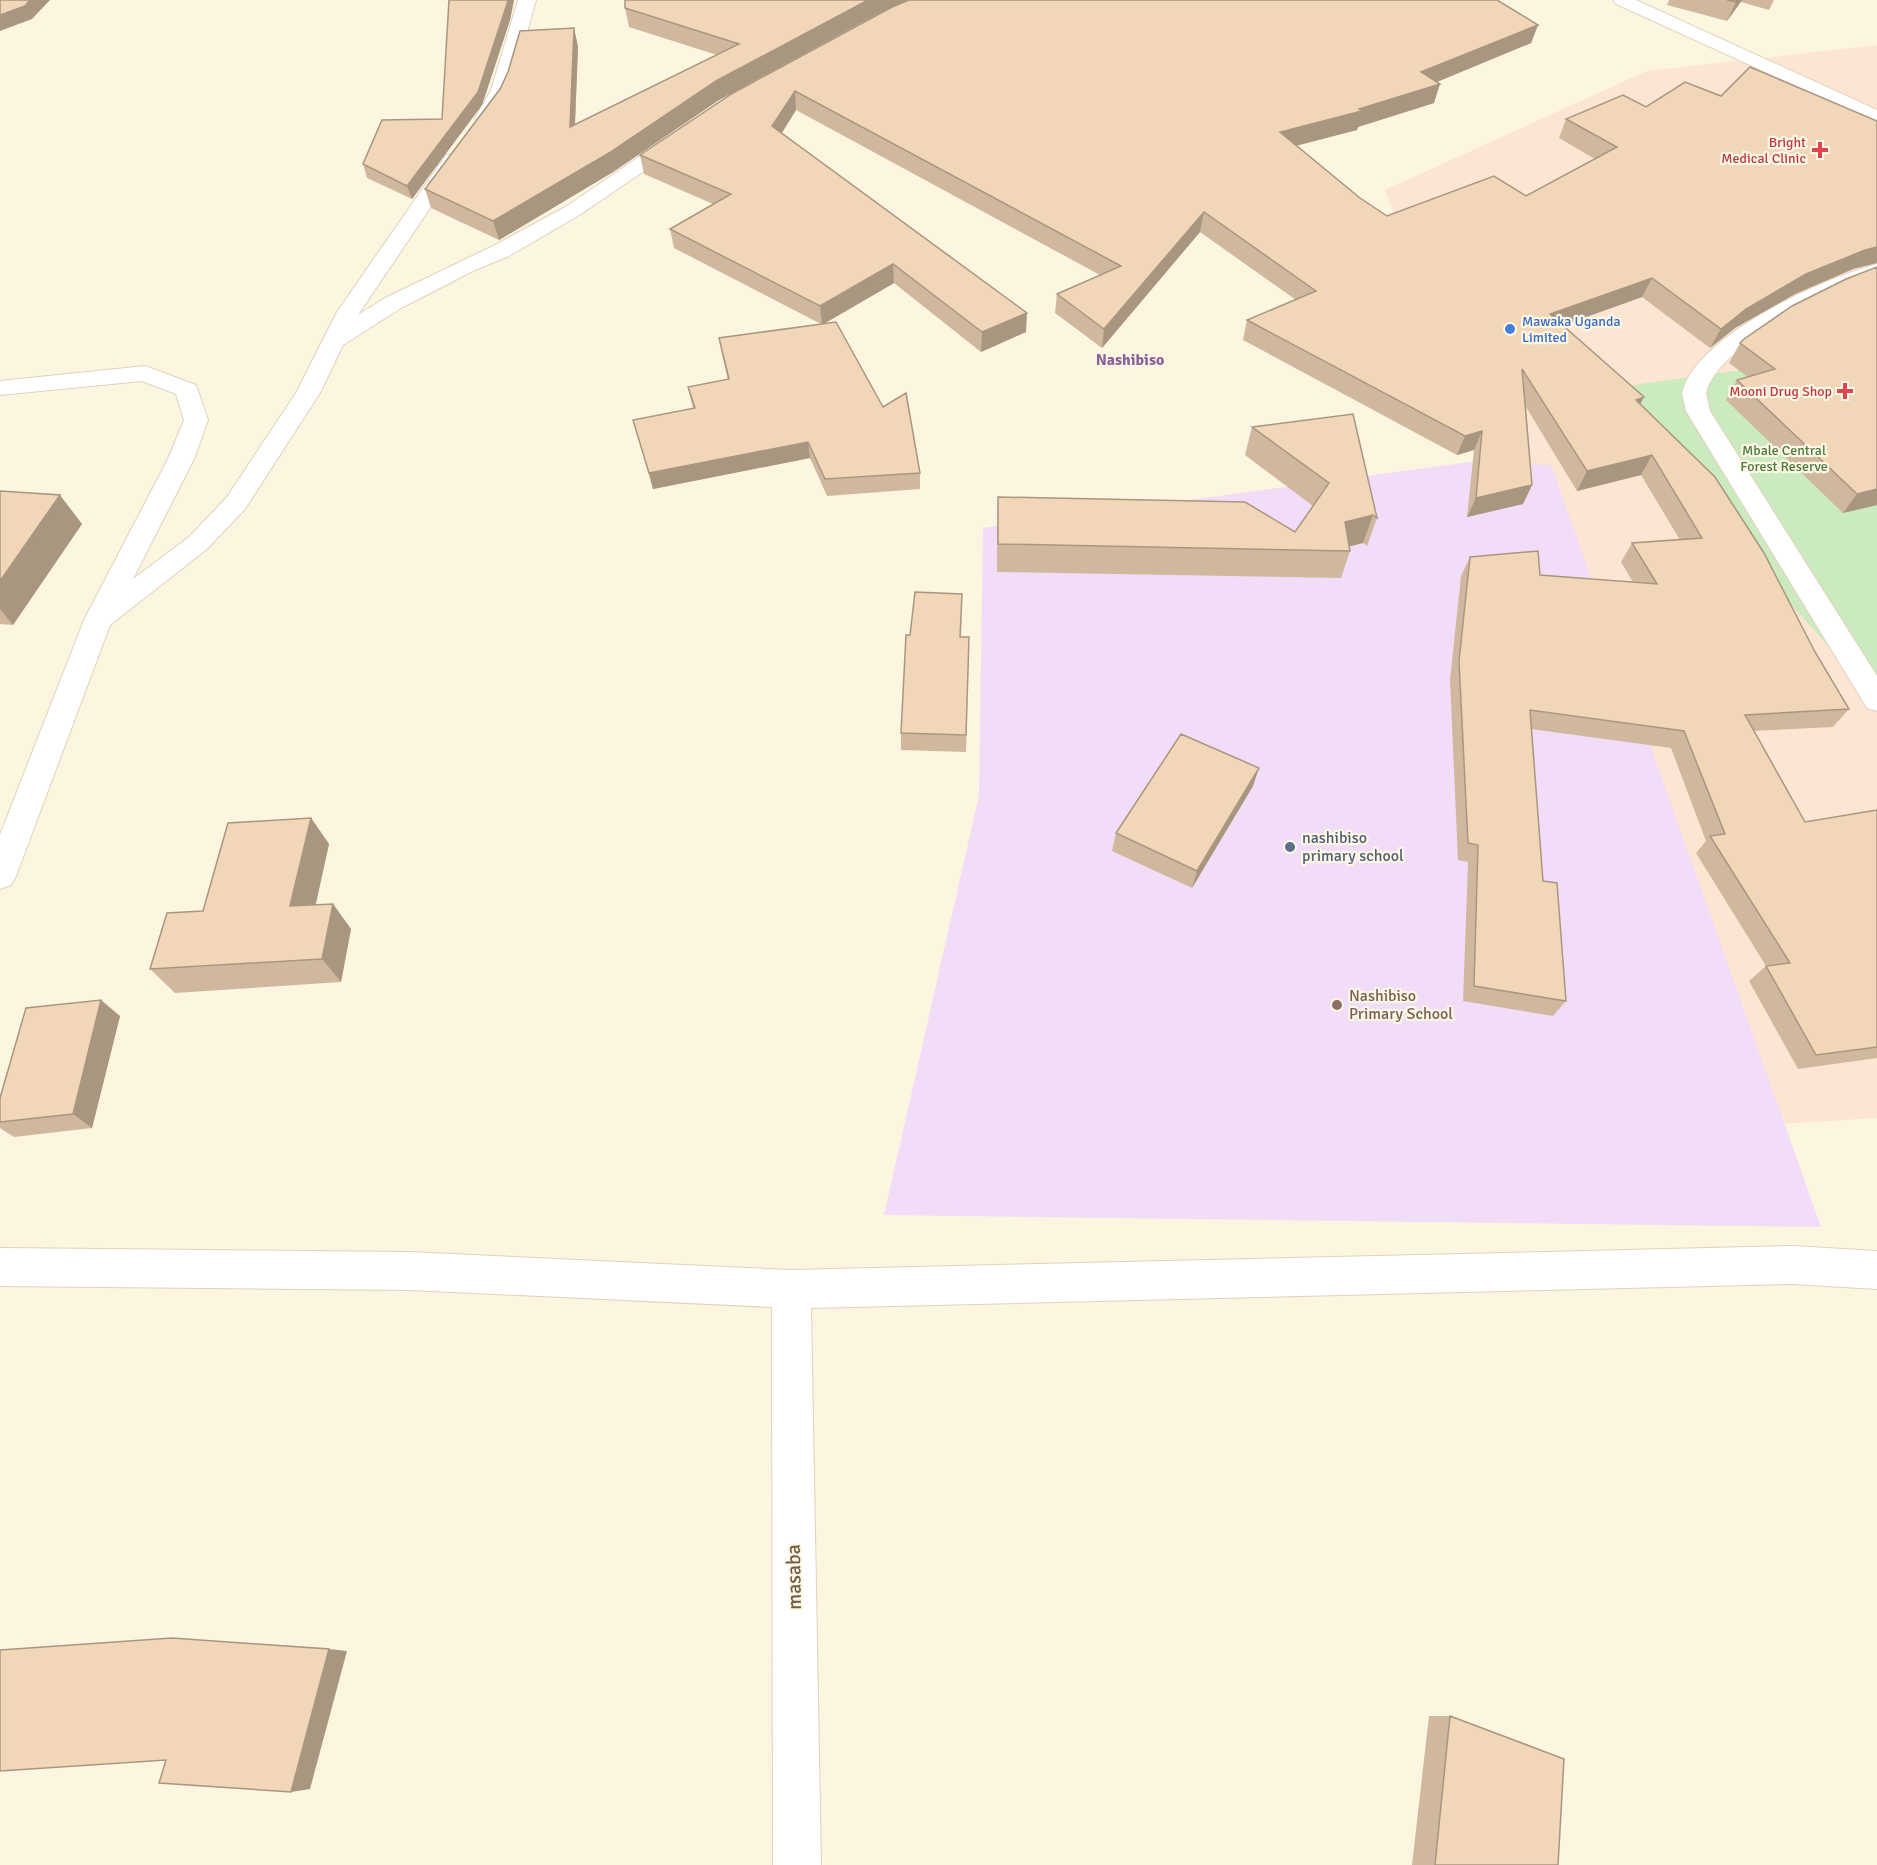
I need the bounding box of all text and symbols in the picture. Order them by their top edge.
place label: Bright Medical Clinic [1721,134,1806,167]
marker: Bright Medical Clinic [1811,141,1829,159]
place label: Mawaka Uganda Limited [1522,313,1621,346]
marker: Mawaka Uganda Limited [1503,322,1517,336]
district label: Nashibiso [1096,350,1164,370]
marker: Mooni Drug Shop [1836,382,1854,400]
place label: Mooni Drug Shop [1729,383,1832,400]
park label: Mbale Central Forest Reserve [1740,442,1828,475]
place label: nashibiso primary school [1302,828,1404,866]
marker: nashibiso primary school [1283,840,1297,854]
place label: Nashibiso Primary School [1349,986,1453,1024]
marker: Nashibiso Primary School [1330,998,1344,1012]
street label: masaba [781,1544,807,1610]

